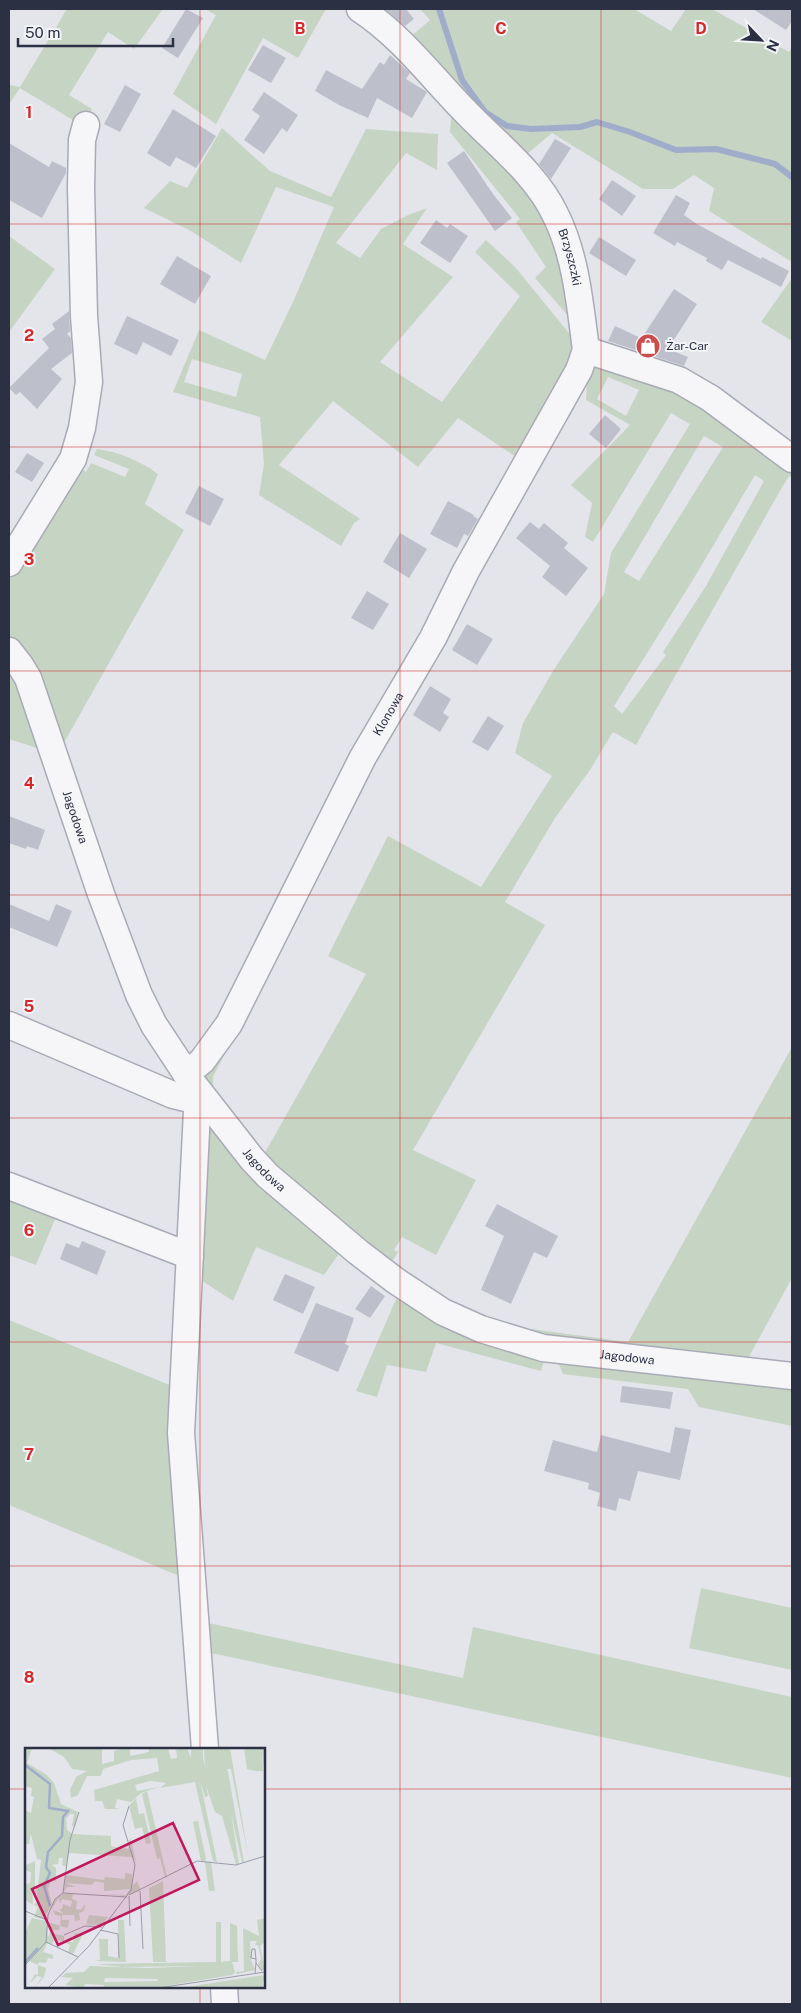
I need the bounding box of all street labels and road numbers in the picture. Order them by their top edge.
street label: Brzyszczki [555,227,584,287]
street label: Klonowa [370,690,406,738]
street label: Jagodowa [60,789,91,846]
street label: Jagodowa [240,1146,288,1195]
street label: Jagodowa [599,1347,655,1367]

